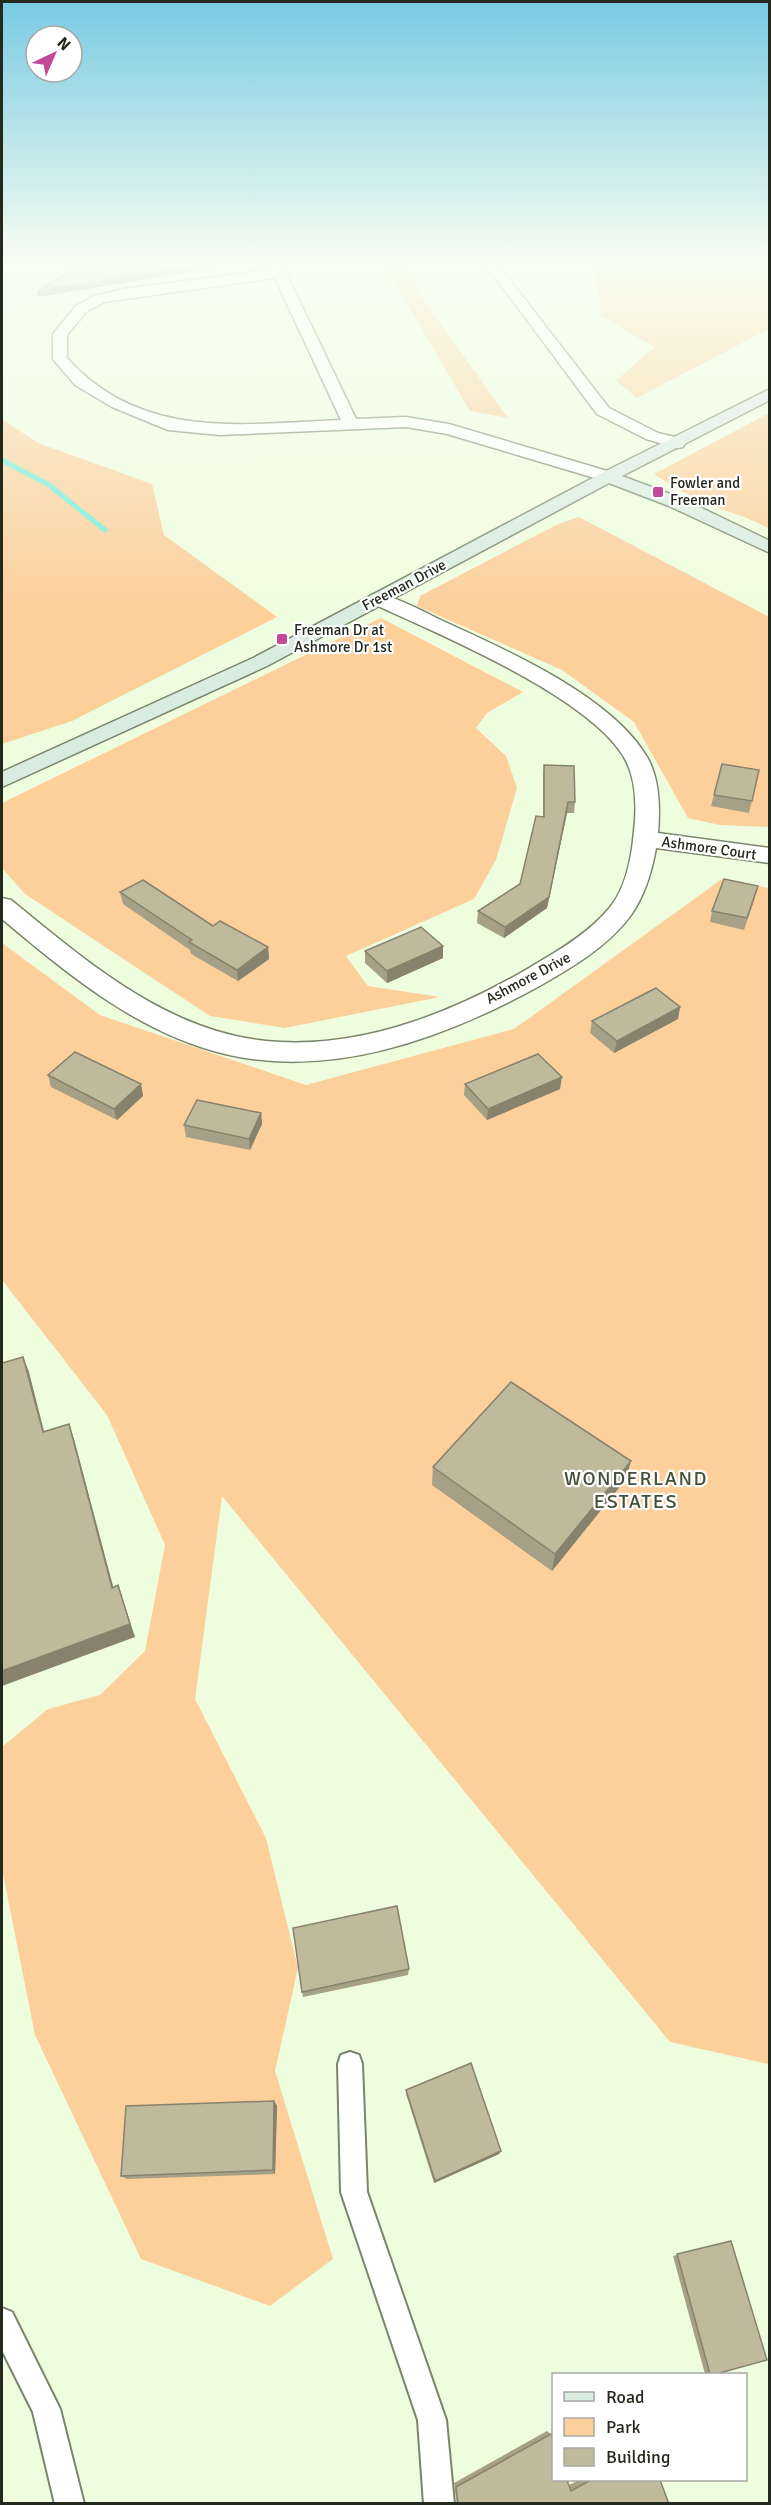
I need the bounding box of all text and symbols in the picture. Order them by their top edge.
north arrow [24,24,84,84]
text: N [53,33,75,55]
place label: Fowler and Freeman [670,474,740,509]
marker: Fowler and Freeman [651,485,665,499]
street label: Freeman Drive [359,555,449,615]
place label: Freeman Dr at Ashmore Dr 1st [294,621,392,656]
marker: Freeman Dr at Ashmore Dr 1st [275,632,289,646]
street label: Ashmore Court [660,832,758,864]
street label: Ashmore Drive [483,948,573,1008]
district label: WONDERLAND ESTATES [564,1466,708,1514]
legend [552,2373,747,2481]
text: Road [606,2386,645,2408]
text: Park [606,2416,641,2438]
text: Building [606,2446,670,2468]

